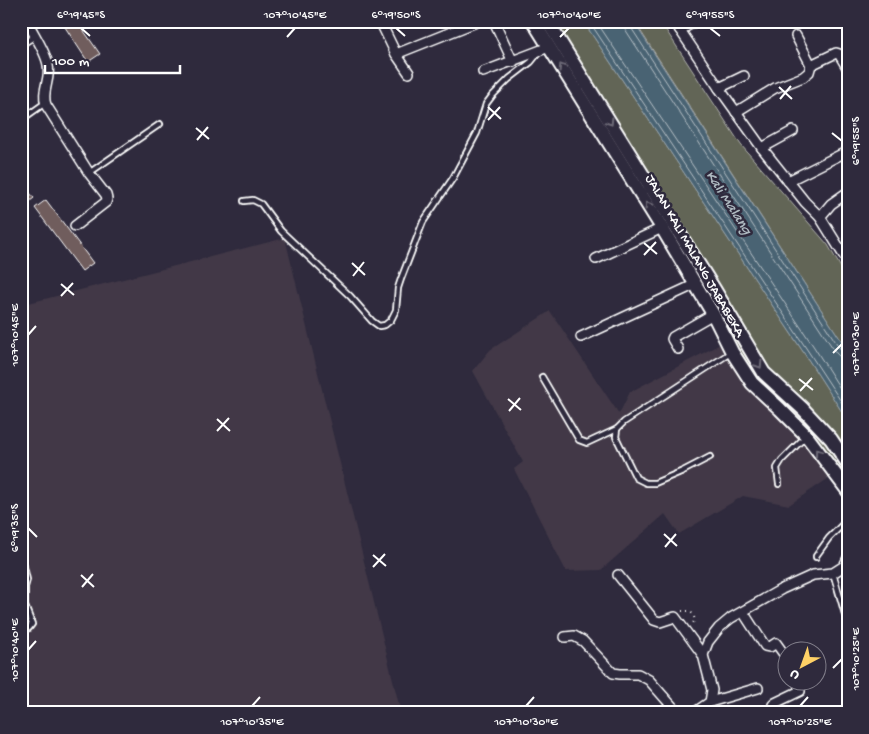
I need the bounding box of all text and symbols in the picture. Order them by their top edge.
text: 6°19'45"S [57,9,105,23]
text: 107°10'45"E [263,9,327,23]
text: 6°19'50"S [371,9,421,23]
text: 107°10'40"E [537,9,601,23]
text: 6°19'55"S [686,9,735,23]
scale bar [45,42,180,74]
text: 100 m [51,53,90,71]
one-way arrow [558,63,568,72]
text: 6°19'55"S [850,116,864,165]
one-way arrow [603,117,613,126]
water label: Kali Malang [701,168,756,240]
street label: JALAN KALI MALANG JABABEKA [640,172,748,341]
one-way arrow [644,201,654,210]
text: 107°10'45"E [9,303,23,367]
text: 107°10'30"E [850,312,864,377]
one-way arrow [753,359,762,368]
one-way arrow [816,449,824,458]
text: 6°19'35"S [9,503,23,552]
text: 107°10'40"E [9,618,23,682]
text: 107°10'25"E [850,627,864,691]
north arrow [776,642,826,692]
text: U [786,665,804,683]
text: 107°10'35"E [219,716,284,730]
text: 107°10'30"E [493,716,558,730]
text: 107°10'25"E [768,716,832,730]

